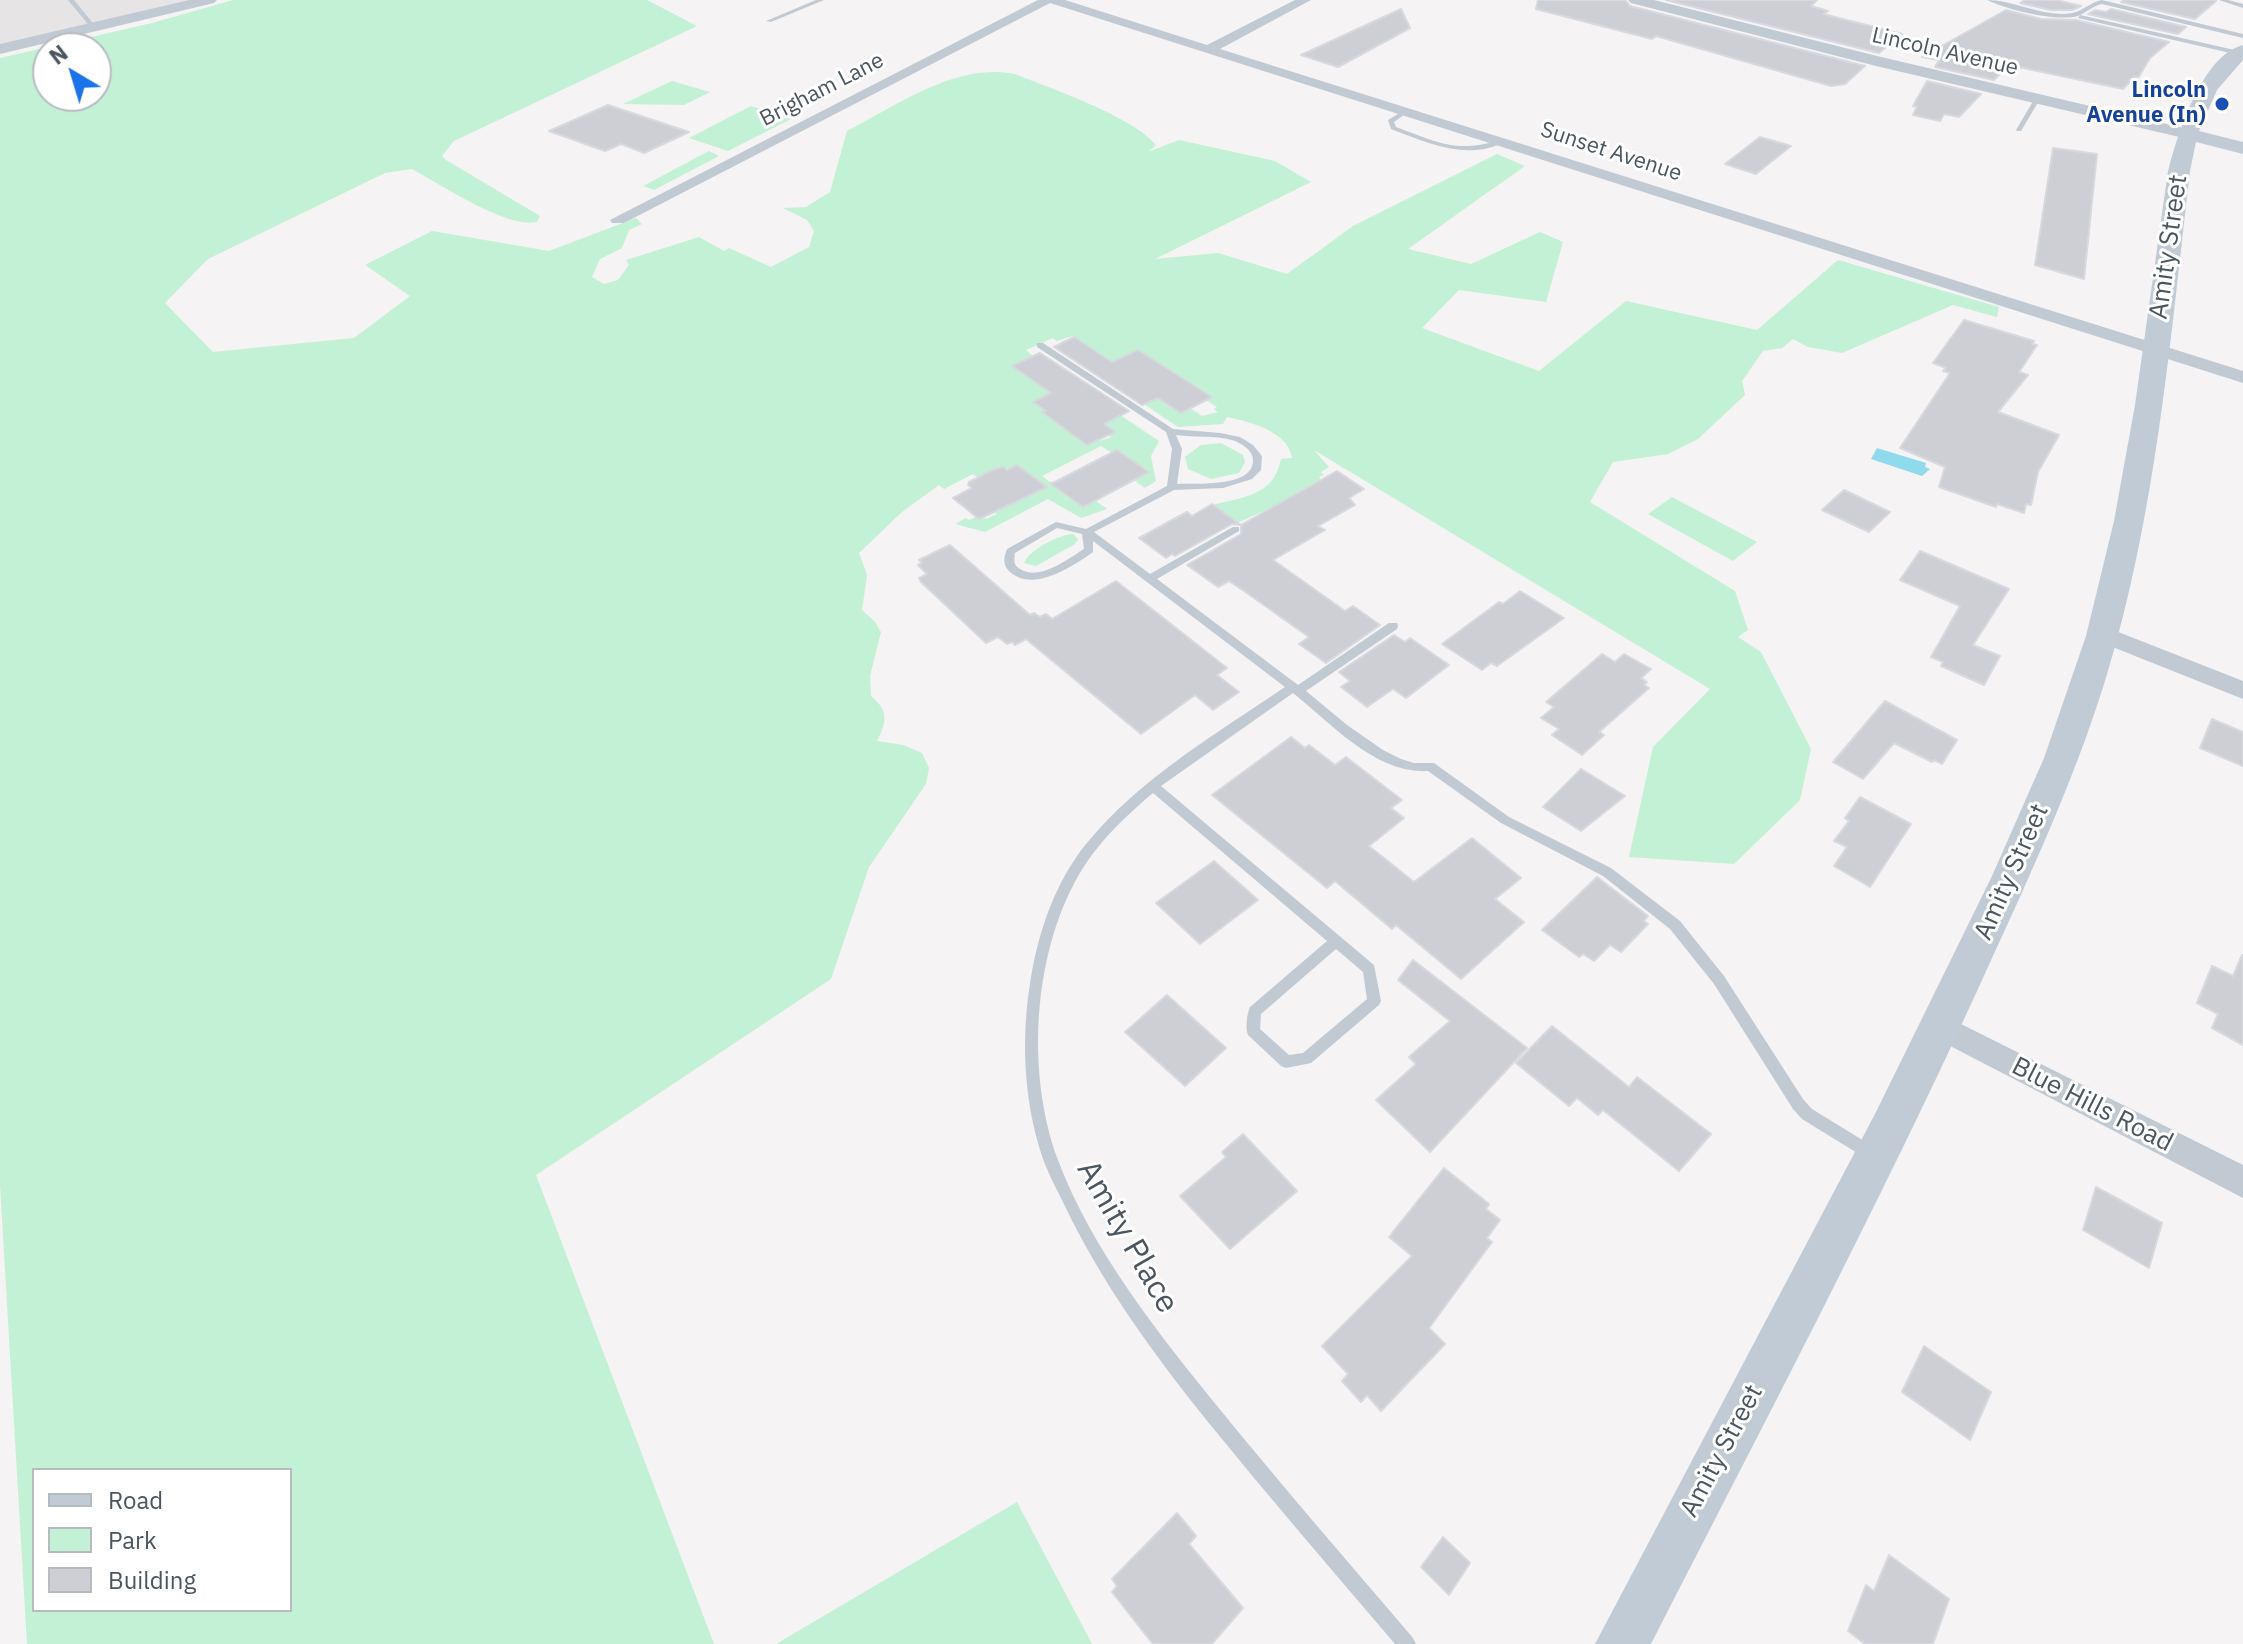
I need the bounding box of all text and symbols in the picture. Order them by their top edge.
street label: Lincoln Avenue [1869,22,2021,82]
north arrow [32,32,112,112]
text: N [43,38,73,71]
street label: Brigham Lane [756,47,888,133]
place label: Lincoln Avenue (In) [2086,78,2206,130]
marker: Lincoln Avenue (In) [2213,95,2231,113]
street label: Sunset Avenue [1537,117,1685,187]
street label: Amity Street [2143,173,2195,321]
street label: Amity Street [1968,799,2056,945]
street label: Blue Hills Road [2006,1051,2178,1159]
street label: Amity Place [1068,1154,1186,1320]
street label: Amity Street [1674,1379,1770,1523]
legend [32,1468,292,1612]
text: Road [108,1484,163,1516]
text: Park [108,1524,157,1556]
text: Building [108,1564,196,1596]

